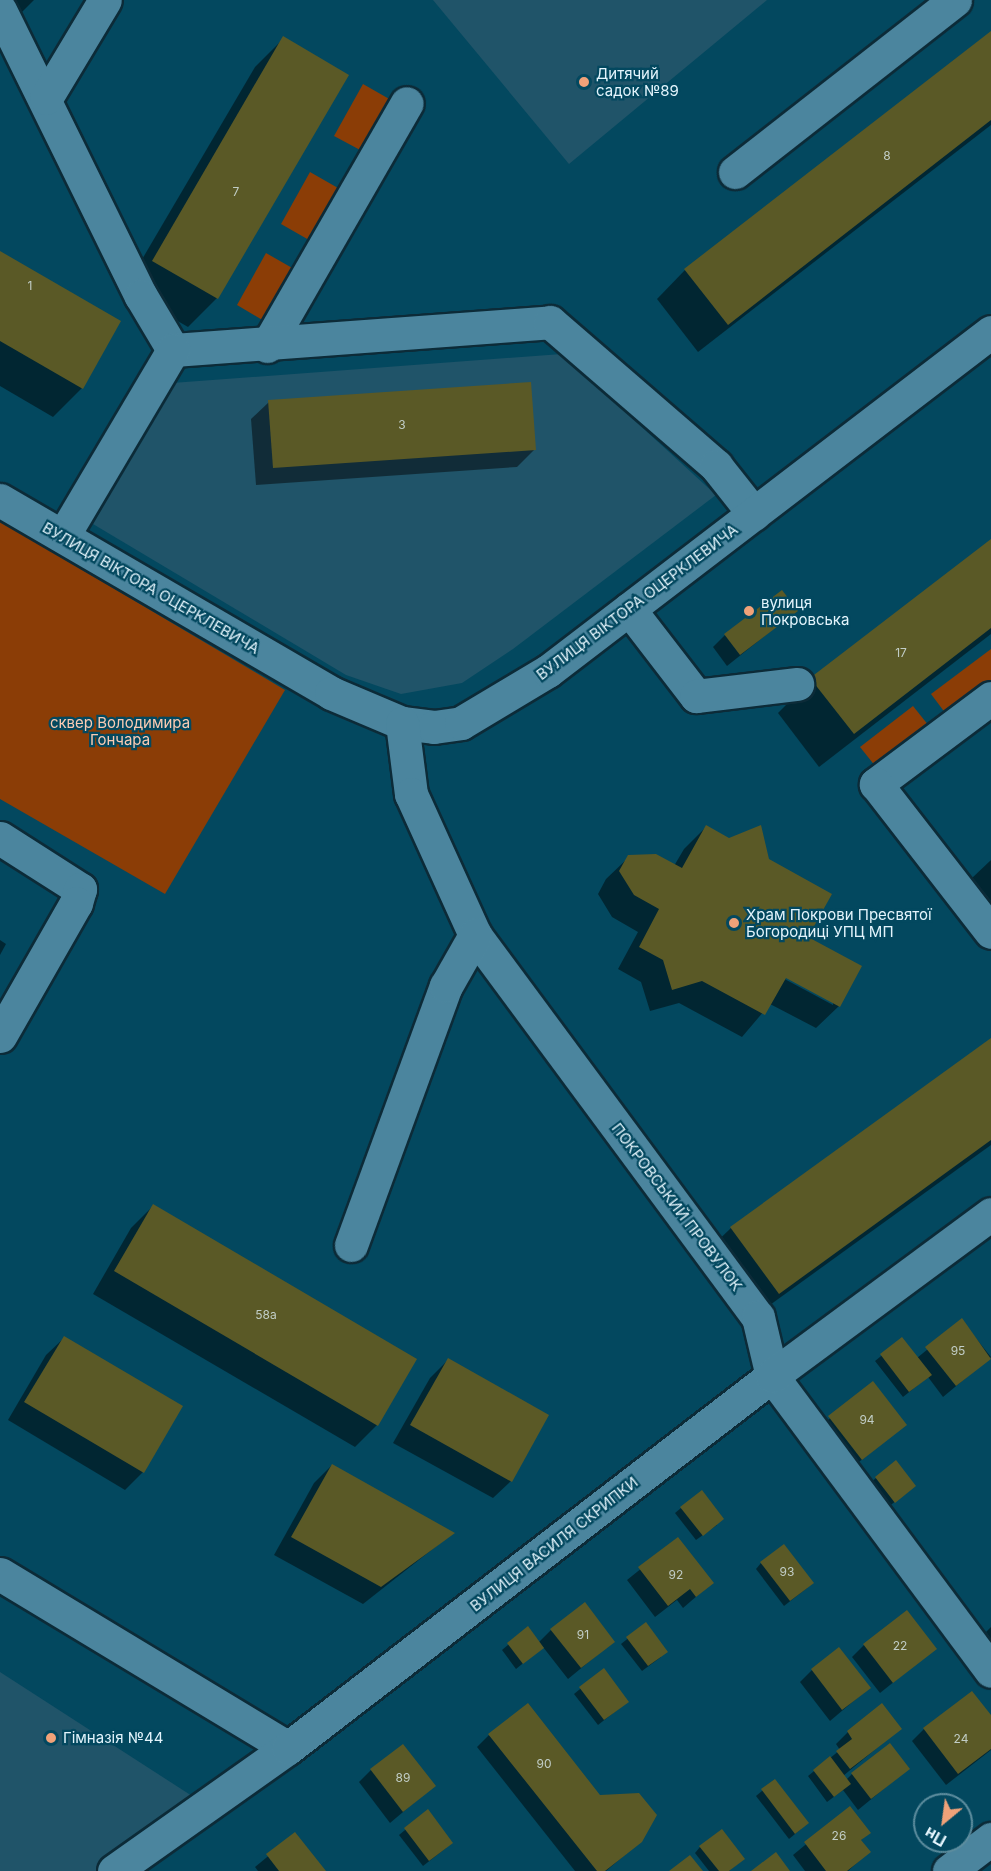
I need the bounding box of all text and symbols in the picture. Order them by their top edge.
place label: Дитячий садок №89 [596,64,679,99]
marker: Дитячий садок №89 [577,75,591,89]
house number: 8 [883,149,891,163]
house number: 7 [233,185,239,199]
house number: 1 [28,279,32,293]
house number: 3 [398,418,406,432]
street label: ВУЛИЦЯ ВІКТОРА ОЦЕРКЛЕВИЧА [39,518,263,658]
street label: ВУЛИЦЯ ВІКТОРА ОЦЕРКЛЕВИЧА [533,520,741,684]
place label: вулиця Покровська [761,593,849,628]
marker: вулиця Покровська [742,604,756,618]
house number: 17 [895,646,907,660]
park label: сквер Володимира Гончара [50,713,190,748]
place label: Храм Покрови Пресвятої Богородиці УПЦ МП [746,905,932,940]
marker: Храм Покрови Пресвятої Богородиці УПЦ МП [727,916,741,930]
street label: ПОКРОВСЬКИЙ ПРОВУЛОК [608,1120,746,1294]
house number: 58а [255,1308,277,1322]
house number: 95 [951,1344,965,1358]
house number: 94 [859,1413,875,1427]
street label: ВУЛИЦЯ ВАСИЛЯ СКРИПКИ [467,1473,641,1615]
house number: 93 [780,1565,794,1579]
house number: 92 [669,1568,683,1582]
house number: 91 [577,1628,589,1642]
house number: 22 [893,1639,907,1653]
place label: Гімназія №44 [63,1729,163,1747]
marker: Гімназія №44 [44,1731,58,1745]
house number: 24 [954,1732,968,1746]
house number: 90 [536,1757,552,1771]
house number: 89 [396,1771,410,1785]
north arrow [913,1793,973,1853]
text: Пн [921,1823,950,1851]
house number: 26 [832,1829,846,1843]

